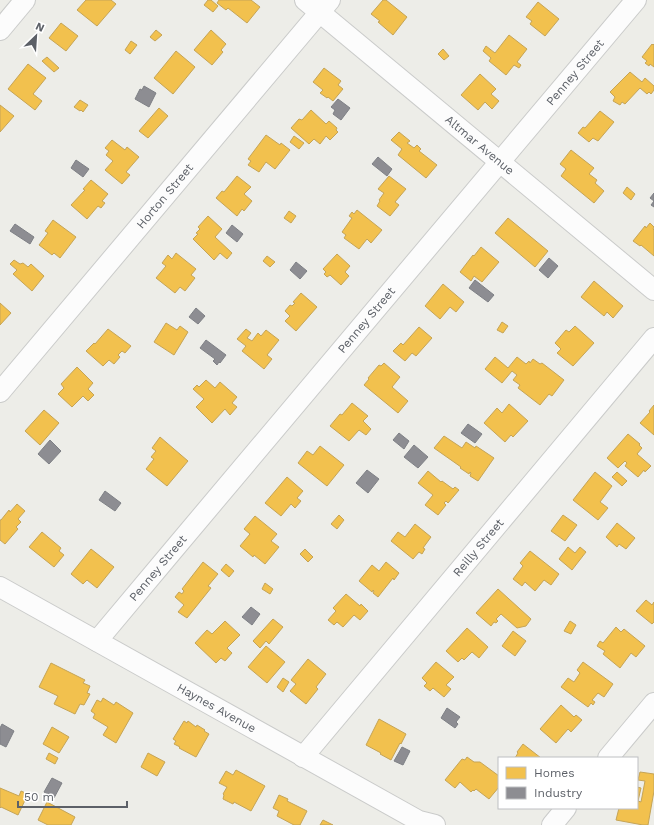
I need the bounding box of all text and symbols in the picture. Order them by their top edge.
north arrow [16,16,56,56]
text: N [34,20,46,35]
street label: Penney Street [543,37,607,108]
street label: Altmar Avenue [442,112,517,178]
street label: Horton Street [134,161,196,231]
street label: Penney Street [335,284,398,356]
street label: Reilly Street [450,516,507,579]
street label: Penney Street [126,532,190,604]
street label: Haynes Avenue [175,680,259,736]
legend [498,757,638,809]
text: Homes [534,766,575,780]
scale bar [18,783,127,809]
text: Industry [534,786,583,800]
text: 50 m [24,790,54,804]

